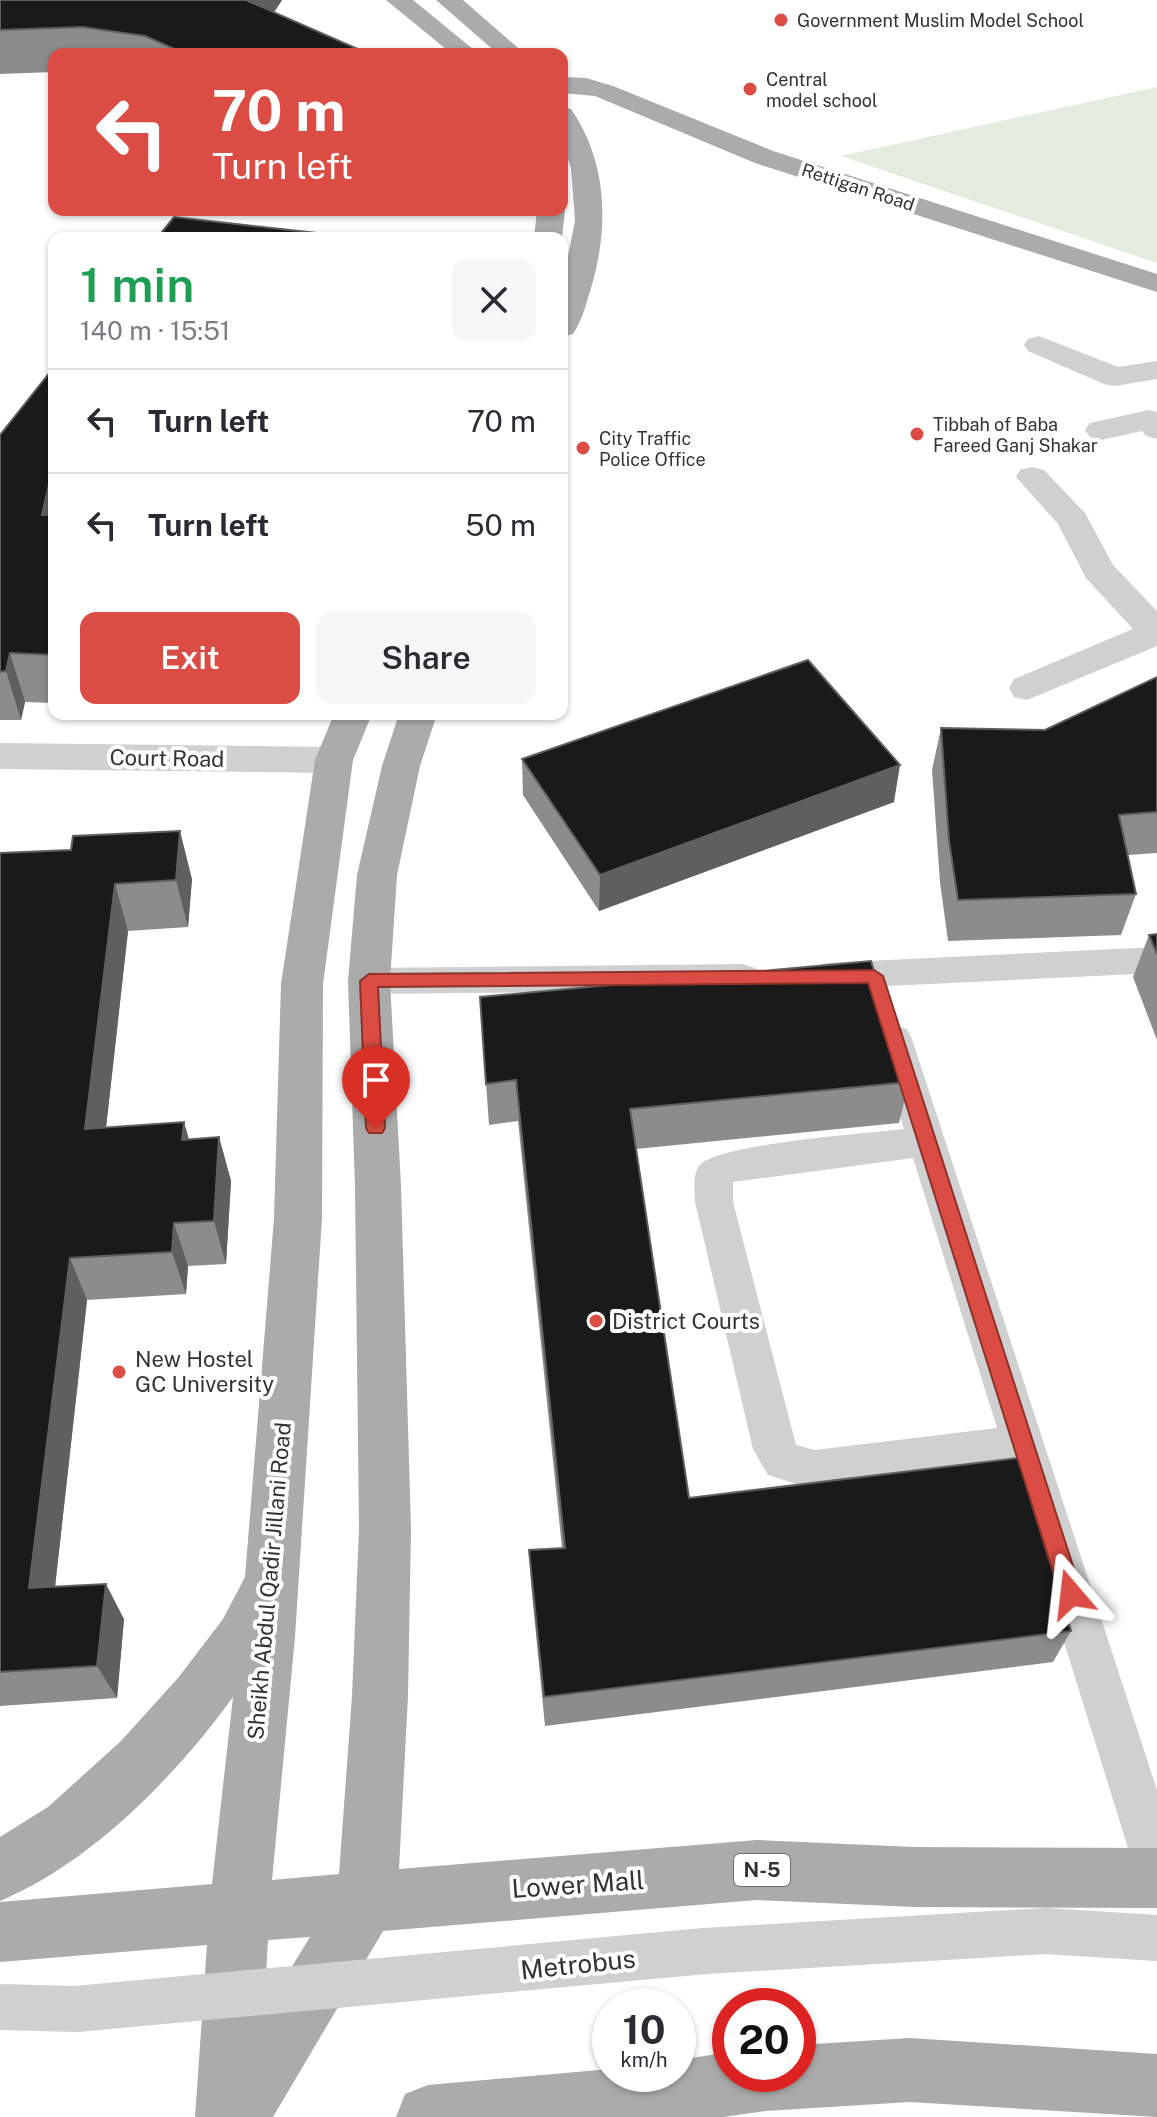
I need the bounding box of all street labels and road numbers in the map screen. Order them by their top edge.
street label: Rettigan Road [799,159,917,215]
street label: Court Road [109,744,225,772]
street label: Sheikh Abdul Qadir Jillani Road [242,1421,296,1741]
road number: N-5 [734,1854,790,1886]
street label: Lower Mall [511,1864,645,1904]
street label: Metrobus [519,1943,637,1985]

